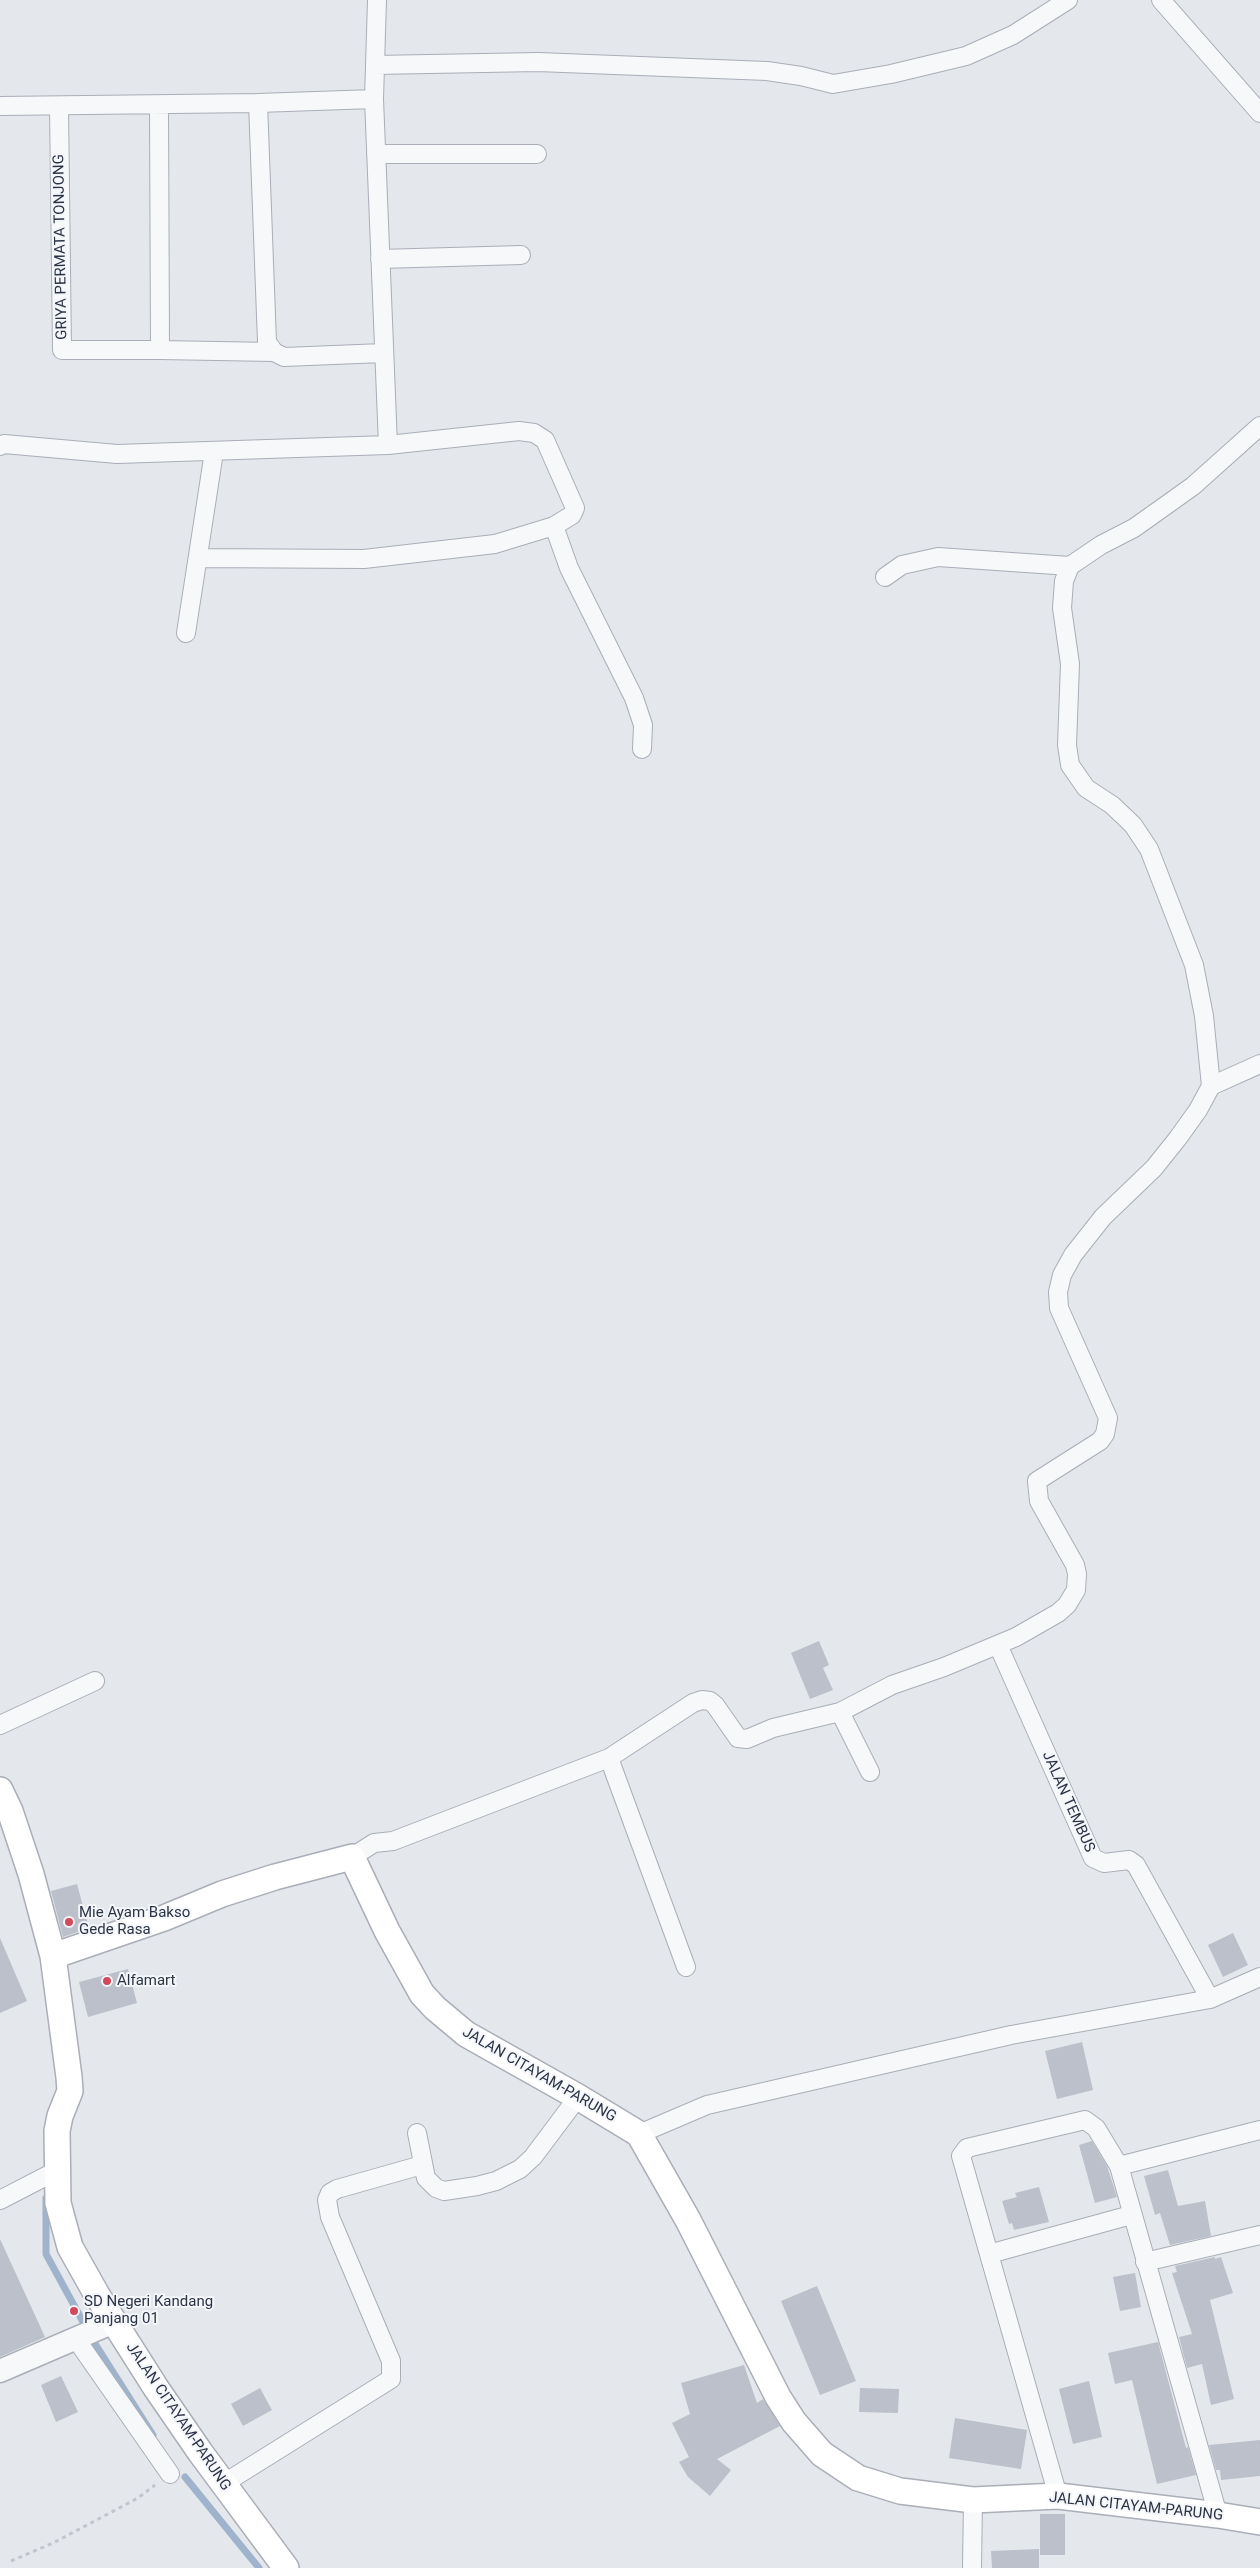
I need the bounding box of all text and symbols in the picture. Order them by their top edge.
street label: GRIYA PERMATA TONJONG [50,154,72,340]
street label: JALAN TEMBUS [1038,1749,1098,1855]
place label: Mie Ayam Bakso Gede Rasa [79,1904,190,1939]
marker: Mie Ayam Bakso Gede Rasa [63,1916,75,1928]
place label: Alfamart [117,1972,175,1990]
marker: Alfamart [101,1975,113,1987]
street label: JALAN CITAYAM-PARUNG [459,2023,619,2127]
place label: SD Negeri Kandang Panjang 01 [84,2293,213,2328]
marker: SD Negeri Kandang Panjang 01 [68,2305,80,2317]
street label: JALAN CITAYAM-PARUNG [122,2339,234,2495]
street label: JALAN CITAYAM-PARUNG [1048,2489,1224,2525]

